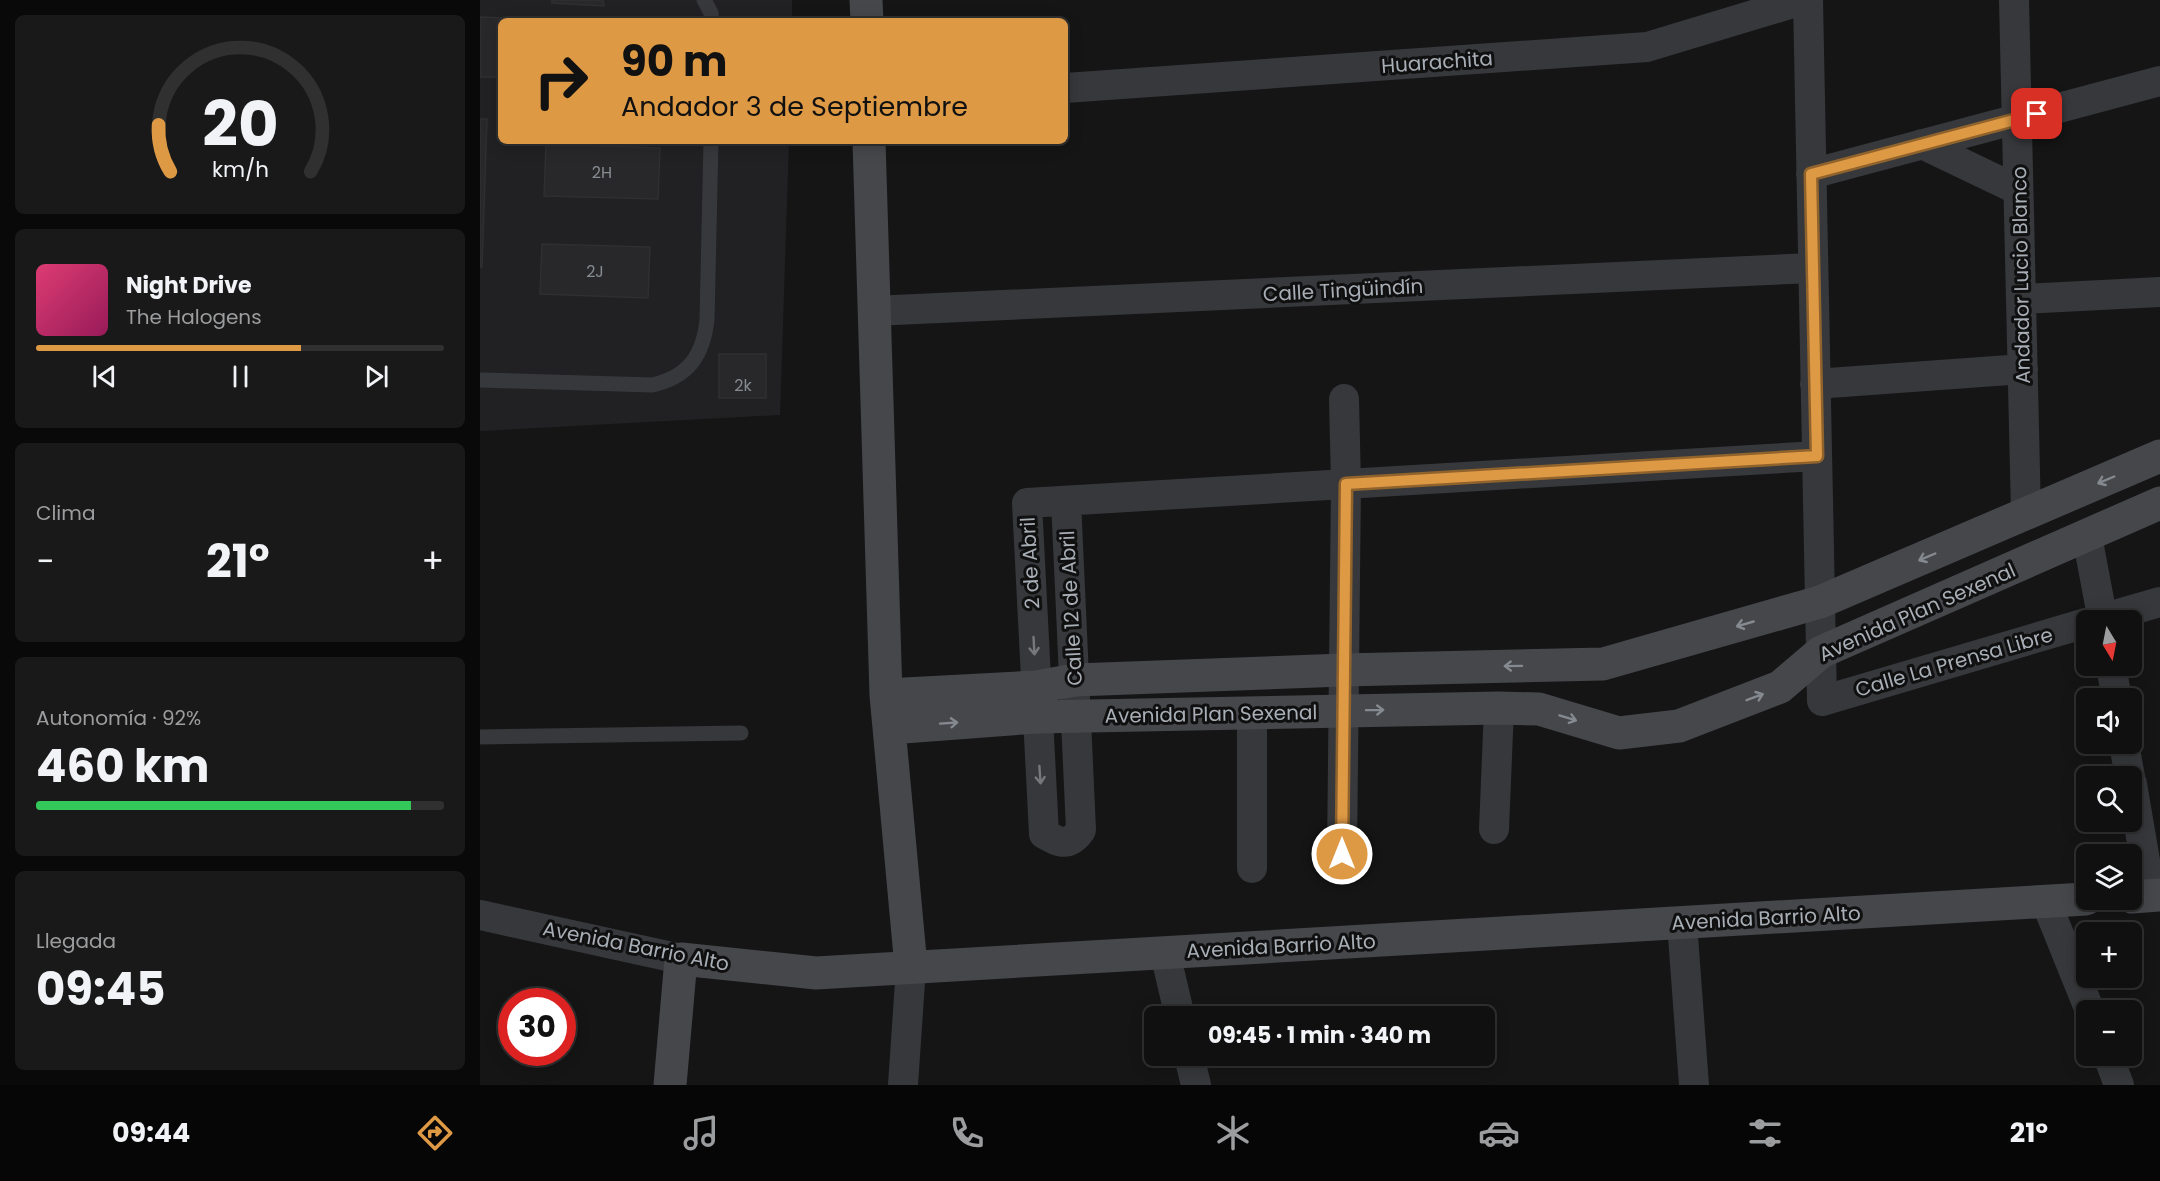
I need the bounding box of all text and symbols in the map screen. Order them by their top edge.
text: 90 m [621,32,728,91]
icon: right [522,42,600,120]
street label: Huarachita [1380,44,1494,80]
text: 20 [202,80,278,168]
text: Andador 3 de Septiembre [621,88,968,125]
pin [2011,88,2062,139]
icon: arrive [2020,97,2053,130]
text: km/h [211,154,269,185]
house number: 2H [592,161,612,184]
street label: Andador Lucio Blanco [2005,166,2037,384]
house number: 2J [586,260,604,283]
text: Night Drive [126,270,252,301]
street label: Calle Tingüindín [1262,272,1424,308]
text: The Halogens [126,303,262,331]
icon: previous [88,360,121,393]
icon: pause [224,360,257,393]
icon: next [360,360,393,393]
house number: 2k [734,374,752,397]
one-way arrow [2098,474,2116,486]
text: Clima [36,499,95,527]
street label: 2 de Abril [1014,516,1046,610]
text: 21° [206,530,270,593]
street label: Calle 12 de Abril [1053,530,1089,686]
text: − [36,538,54,585]
text: + [421,538,444,585]
one-way arrow [1919,551,1937,563]
street label: Avenida Plan Sexenal [1814,556,2020,668]
north arrow [2076,610,2142,676]
map controls [2076,610,2142,1066]
one-way arrow [1735,619,1754,630]
street label: Calle La Prensa Libre [1852,620,2056,704]
one-way arrow [1029,635,1040,655]
one-way arrow [1504,660,1524,672]
button: sound [2076,688,2142,754]
one-way arrow [1745,691,1764,702]
street label: Avenida Plan Sexenal [1104,698,1318,730]
text: Autonomía · 92% [36,704,201,732]
one-way arrow [1364,705,1384,716]
one-way arrow [1558,713,1577,724]
one-way arrow [938,717,958,728]
text: 460 km [36,735,209,798]
one-way arrow [1035,765,1046,784]
button: search [2076,766,2142,832]
position arrow [1310,822,1374,886]
button: layers [2076,844,2142,910]
street label: Avenida Barrio Alto [1671,899,1861,937]
street label: Avenida Barrio Alto [540,914,732,978]
button: + [2076,922,2142,988]
text: Llegada [36,927,116,955]
street label: Avenida Barrio Alto [1186,927,1376,965]
text: 09:45 [36,958,166,1021]
speed limit sign: 30 [498,988,576,1066]
button: − [2076,1000,2142,1066]
text: 09:45 · 1 min · 340 m [1208,1020,1431,1051]
icon: directions [414,1112,456,1154]
icon: music [680,1112,722,1154]
icon: phone [946,1112,988,1154]
icon: climate [1212,1112,1254,1154]
icon: car [1478,1112,1520,1154]
icon: filters [1744,1112,1786,1154]
text: 09:44 [112,1114,190,1151]
text: 21° [2010,1114,2048,1151]

